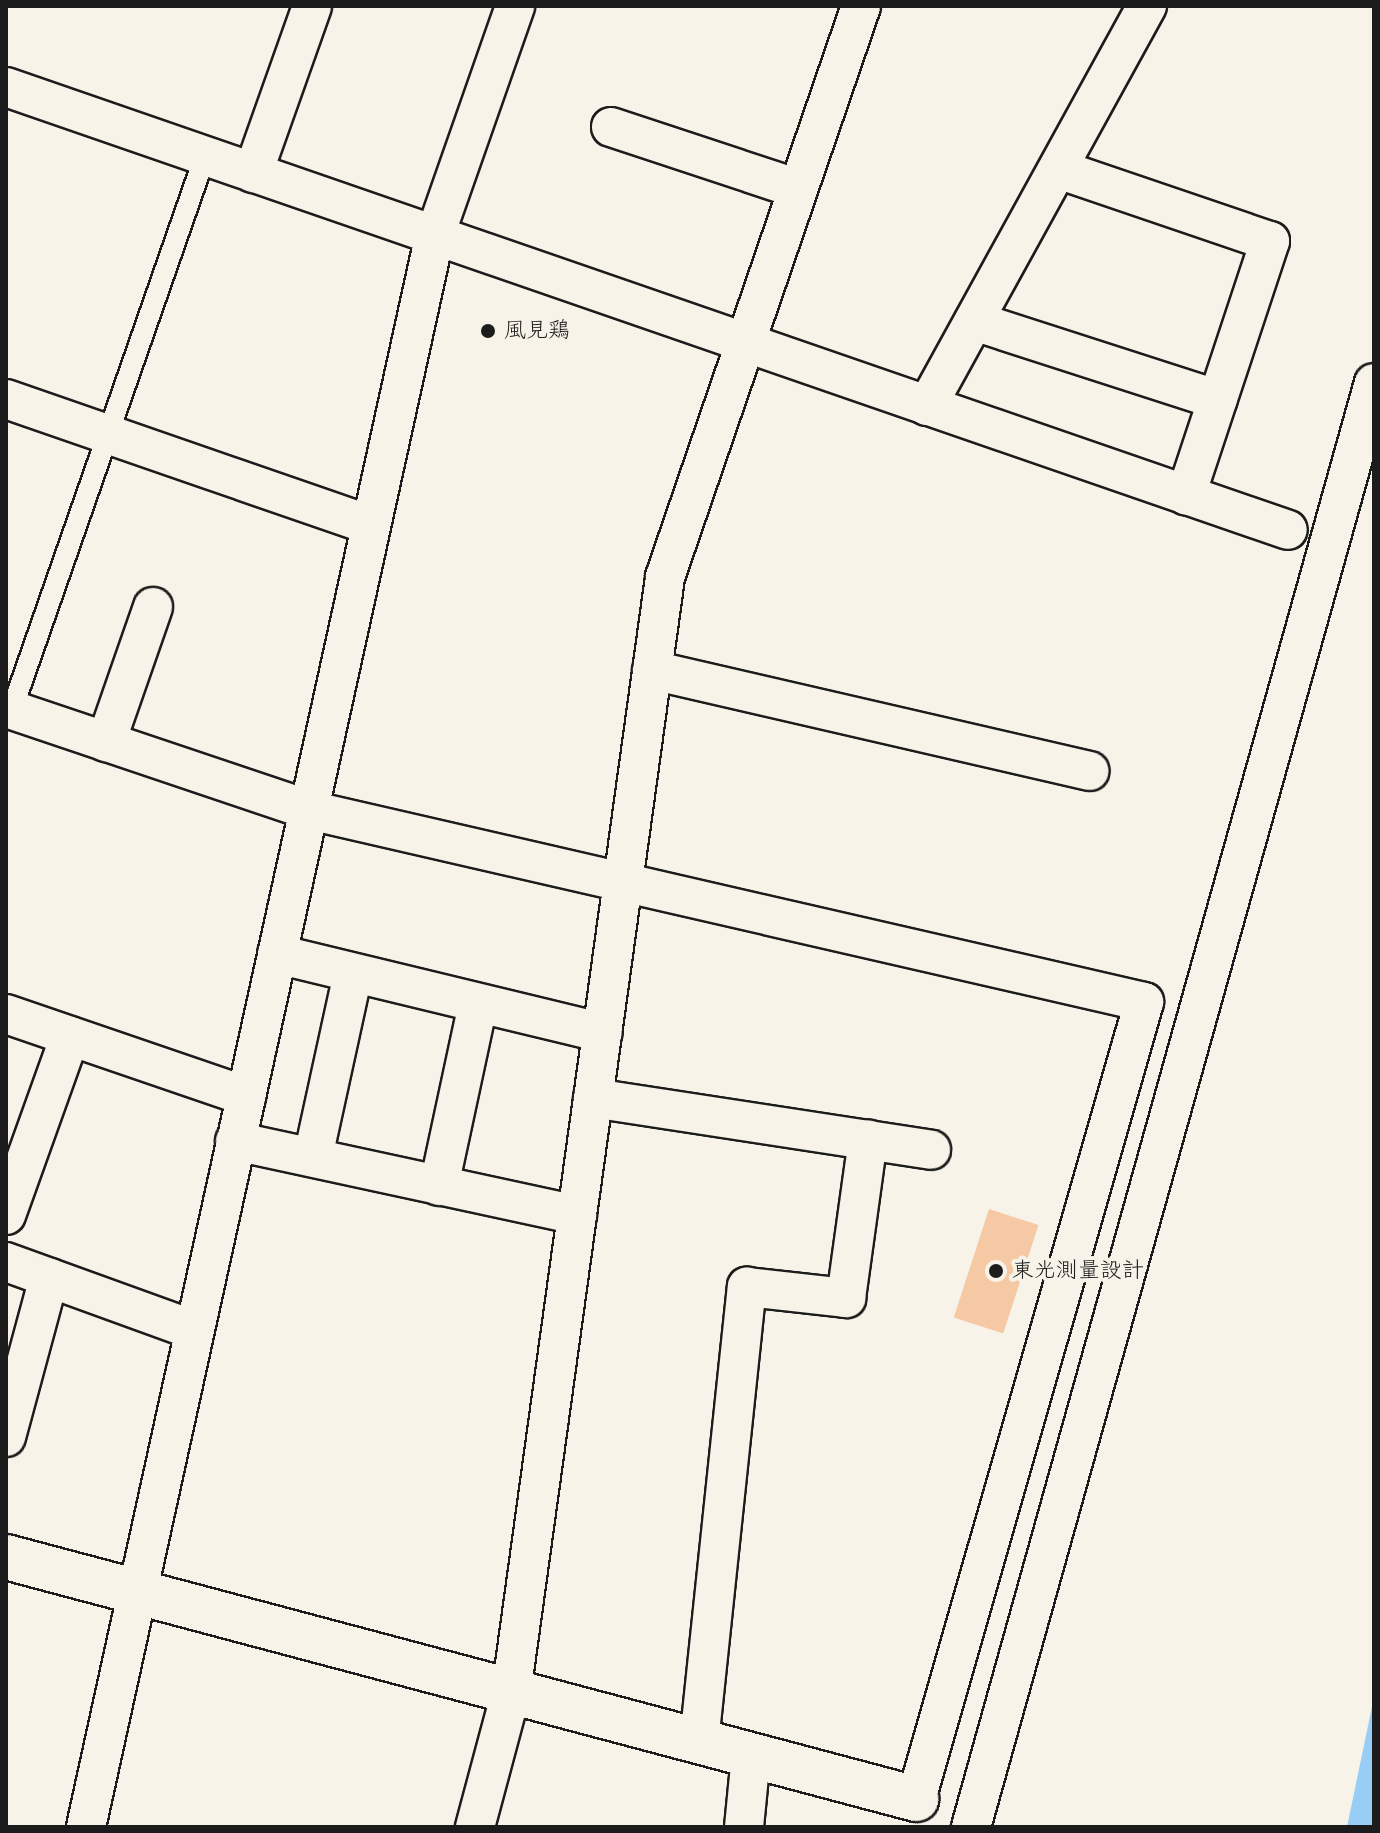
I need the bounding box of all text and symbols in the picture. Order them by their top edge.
place label: 風見鶏 [504,318,570,344]
marker: 風見鶏 [479,322,497,340]
place label: 東光測量設計 [1012,1258,1144,1284]
marker: 東光測量設計 [987,1262,1005,1280]

